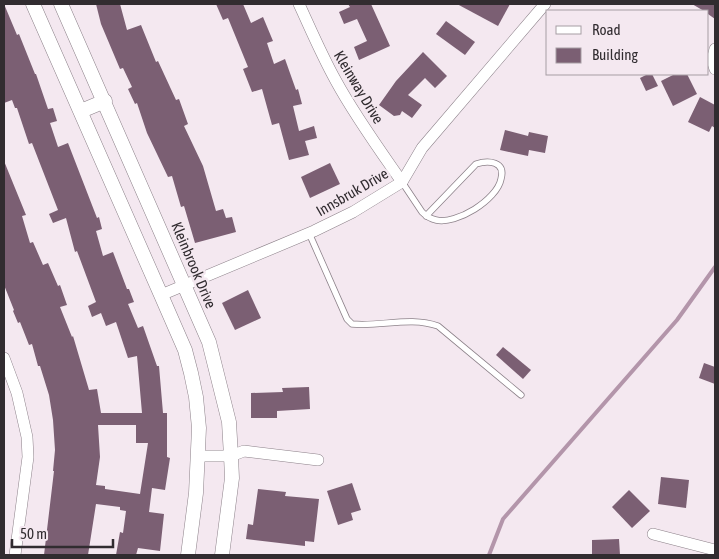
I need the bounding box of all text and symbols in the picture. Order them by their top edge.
legend [546,10,709,75]
text: Road [592,21,621,38]
text: Building [592,46,638,63]
street label: Kleinway Drive [331,48,387,127]
street label: Innsbruk Drive [313,164,391,219]
street label: Kleinbrook Drive [168,219,220,311]
scale bar [12,516,114,548]
text: 50 m [20,525,47,542]

